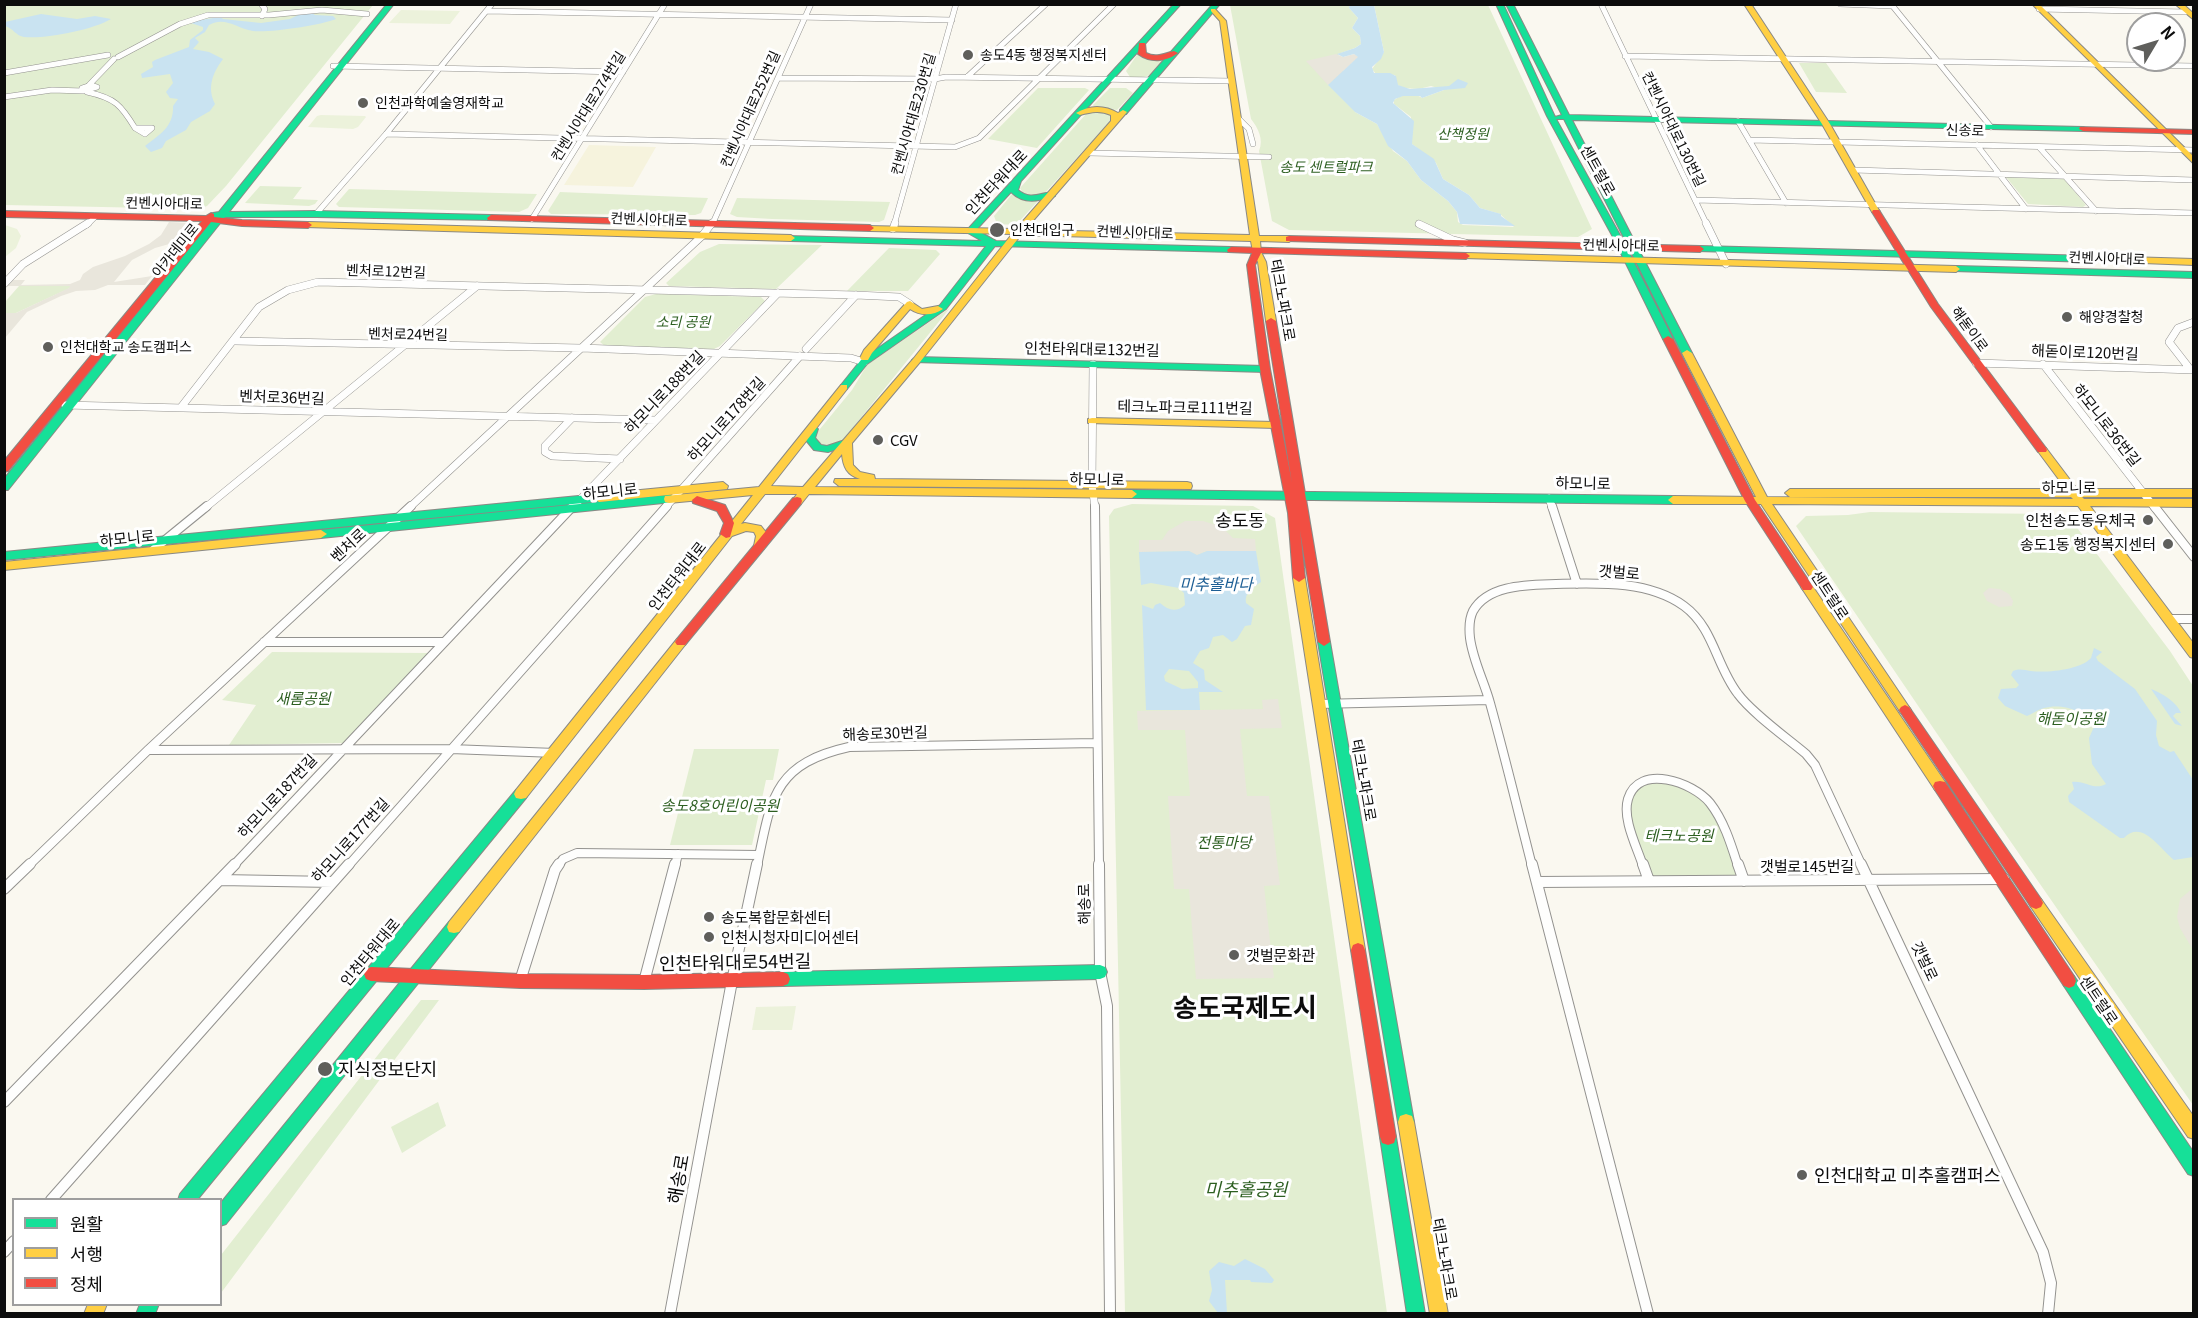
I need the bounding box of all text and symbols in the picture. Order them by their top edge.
north arrow [2126,12,2186,72]
text: N [2155,20,2182,44]
place label: 송도4동 행정복지센터 [980,47,1107,63]
street label: 컨벤시아대로274번길 [547,48,629,164]
street label: 컨벤시아대로252번길 [717,48,783,170]
marker: 송도4동 행정복지센터 [961,48,975,62]
street label: 컨벤시아대로230번길 [888,51,938,177]
street label: 컨벤시아대로130번길 [1639,69,1709,189]
place label: 인천과학예술영재학교 [375,95,504,111]
marker: 인천과학예술영재학교 [356,96,370,110]
street label: 신송로 [1945,121,1985,139]
park label: 산책정원 [1437,126,1489,142]
street label: 센트럴로 [1577,141,1619,199]
street label: 인천타워대로 [961,146,1031,218]
park label: 송도 센트럴파크 [1279,159,1373,175]
street label: 컨벤시아대로 [125,194,203,212]
street label: 컨벤시아대로 [610,209,688,229]
street label: 아카데미로 [148,220,202,280]
marker: 인천대입구 [988,221,1006,239]
place label: 인천대입구 [1010,222,1074,238]
street label: 컨벤시아대로 [1096,222,1174,242]
street label: 컨벤시아대로 [1582,236,1660,254]
street label: 컨벤시아대로 [2068,248,2146,268]
street label: 테크노파크로 [1267,258,1299,342]
street label: 벤처로12번길 [346,261,426,281]
street label: 해돋이로 [1948,303,1992,355]
place label: 해양경찰청 [2079,309,2143,325]
marker: 해양경찰청 [2060,310,2074,324]
park label: 소리 공원 [656,314,710,330]
street label: 벤처로24번길 [368,325,448,343]
place label: 인천대학교 송도캠퍼스 [60,339,192,355]
street label: 인천타워대로132번길 [1024,339,1160,359]
marker: 인천대학교 송도캠퍼스 [41,340,55,354]
street label: 해돋이로120번길 [2031,341,2139,363]
street label: 하모니로188번길 [620,347,708,437]
street label: 하모니로178번길 [683,373,769,465]
street label: 하모니로36번길 [2069,380,2145,470]
street label: 벤처로36번길 [239,387,325,407]
street label: 테크노파크로111번길 [1117,397,1253,417]
place label: CGV [890,431,918,449]
marker: CGV [871,433,885,447]
street label: 하모니로 [1069,470,1125,488]
street label: 하모니로 [1555,474,1611,492]
street label: 하모니로 [2041,478,2097,496]
street label: 하모니로 [582,479,638,503]
district label: 송도동 [1215,509,1265,531]
place label: 인천송도동우체국 [2026,511,2136,529]
marker: 인천송도동우체국 [2141,513,2155,527]
street label: 벤처로 [327,524,369,566]
street label: 하모니로 [99,526,155,550]
place label: 송도1동 행정복지센터 [2020,535,2156,553]
marker: 송도1동 행정복지센터 [2161,537,2175,551]
street label: 인천타워대로 [644,538,710,614]
street label: 갯벌로 [1598,561,1640,583]
street label: 센트럴로 [1807,567,1853,623]
water label: 미추홀바다 [1179,574,1253,594]
park label: 새롬공원 [275,689,331,707]
park label: 해돋이공원 [2037,709,2105,727]
street label: 해송로30번길 [842,723,928,743]
street label: 테크노파크로 [1348,738,1380,822]
street label: 하모니로187번길 [234,750,320,842]
street label: 하모니로177번길 [307,794,393,886]
park label: 송도8호어린이공원 [661,796,779,814]
park label: 테크노공원 [1645,826,1713,844]
park label: 전통마당 [1196,833,1252,851]
street label: 갯벌로145번길 [1760,857,1854,875]
street label: 해송로 [1075,883,1093,925]
place label: 송도복합문화센터 [721,908,831,926]
marker: 송도복합문화센터 [702,910,716,924]
street label: 인천타워대로 [336,915,404,989]
place label: 인천시청자미디어센터 [721,928,859,946]
marker: 인천시청자미디어센터 [702,930,716,944]
street label: 갯벌로 [1908,938,1942,984]
place label: 갯벌문화관 [1246,946,1315,964]
marker: 갯벌문화관 [1227,948,1241,962]
street label: 인천타워대로54번길 [659,950,811,974]
street label: 센트럴로 [2076,972,2122,1028]
district label: 송도국제도시 [1173,991,1317,1023]
place label: 지식정보단지 [338,1058,437,1080]
marker: 지식정보단지 [316,1060,334,1078]
street label: 해송로 [663,1153,693,1205]
place label: 인천대학교 미추홀캠퍼스 [1814,1164,2000,1186]
marker: 인천대학교 미추홀캠퍼스 [1795,1168,1809,1182]
park label: 미추홀공원 [1205,1178,1287,1200]
legend [12,1198,222,1306]
text: 원활 [70,1210,103,1236]
street label: 테크노파크로 [1429,1217,1461,1301]
text: 서행 [70,1240,103,1266]
text: 정체 [70,1270,103,1296]

